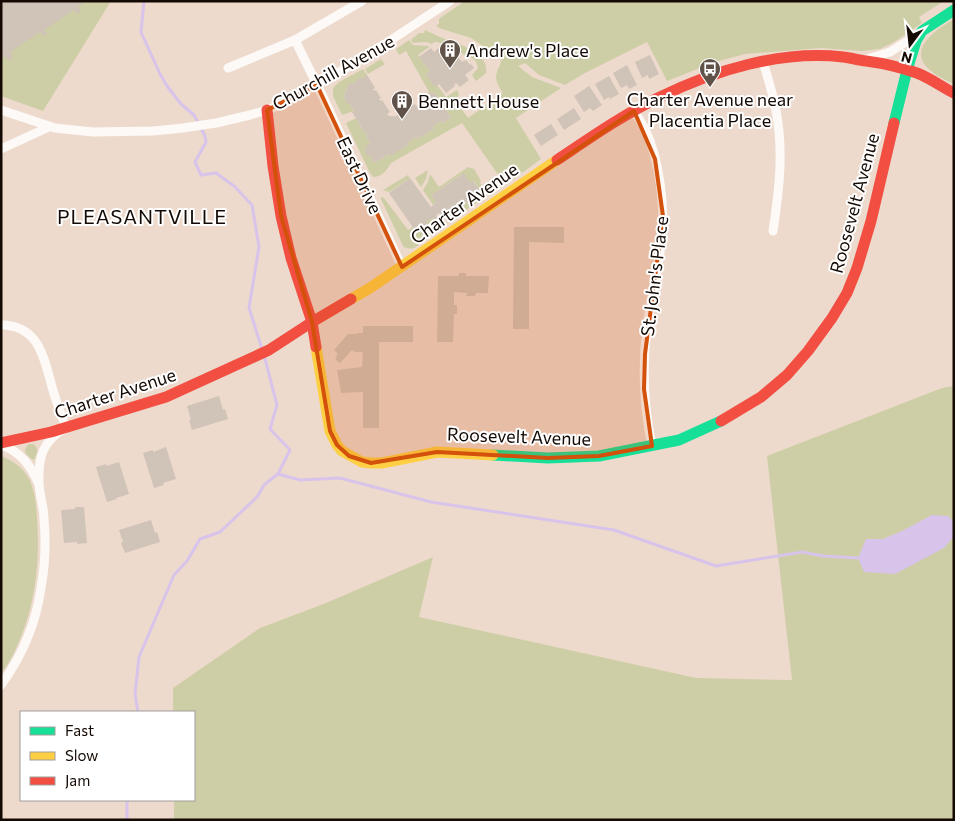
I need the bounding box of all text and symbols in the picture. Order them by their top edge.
north arrow [885,20,935,70]
street label: Churchill Avenue [268,29,398,115]
building icon: Andrew's Place [438,38,462,69]
place label: Andrew's Place [466,39,589,61]
text: N [899,48,914,68]
bus stop icon: Charter Avenue near Placentia Place [698,57,722,88]
place label: Charter Avenue near Placentia Place [627,88,793,131]
building icon: Bennett House [390,89,414,120]
place label: Bennett House [418,90,539,112]
street label: Roosevelt Avenue [825,131,883,275]
street label: East Drive [333,133,387,217]
street label: Charter Avenue [406,158,522,248]
district label: PLEASANTVILLE [57,204,227,228]
street label: St. John's Place [636,215,672,337]
street label: Charter Avenue [51,363,179,423]
street label: Roosevelt Avenue [447,422,591,450]
legend [20,711,195,801]
text: Fast [65,721,94,739]
text: Slow [65,746,98,764]
text: Jam [65,771,90,789]

